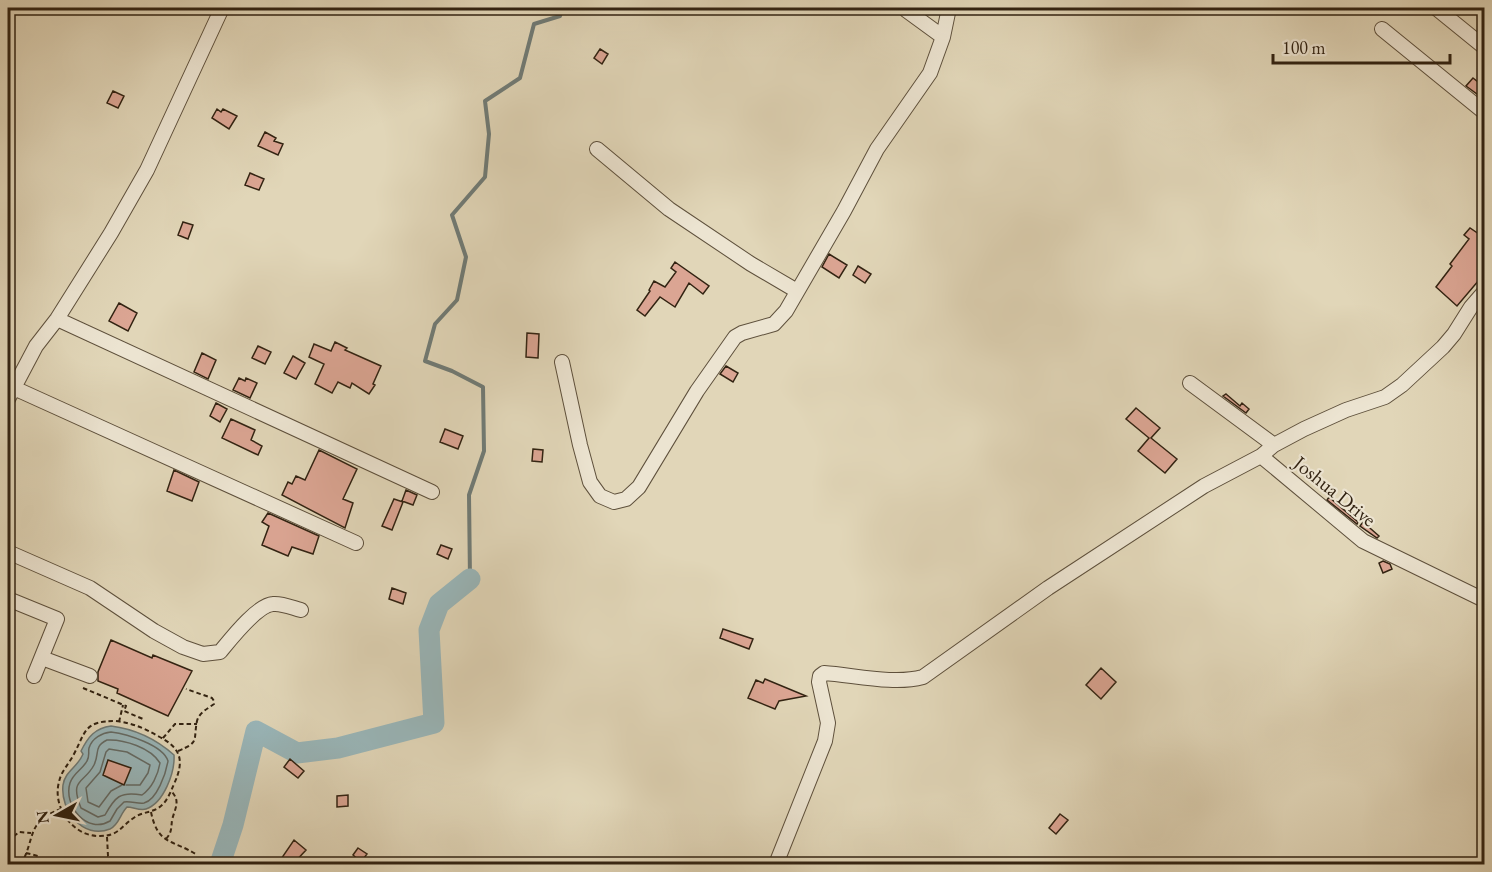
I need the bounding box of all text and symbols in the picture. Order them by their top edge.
scale bar [1273,27,1450,65]
text: 100 m [1282,36,1326,59]
street label: Joshua Drive [1287,449,1382,532]
north arrow [27,785,87,845]
text: N [31,809,54,825]

